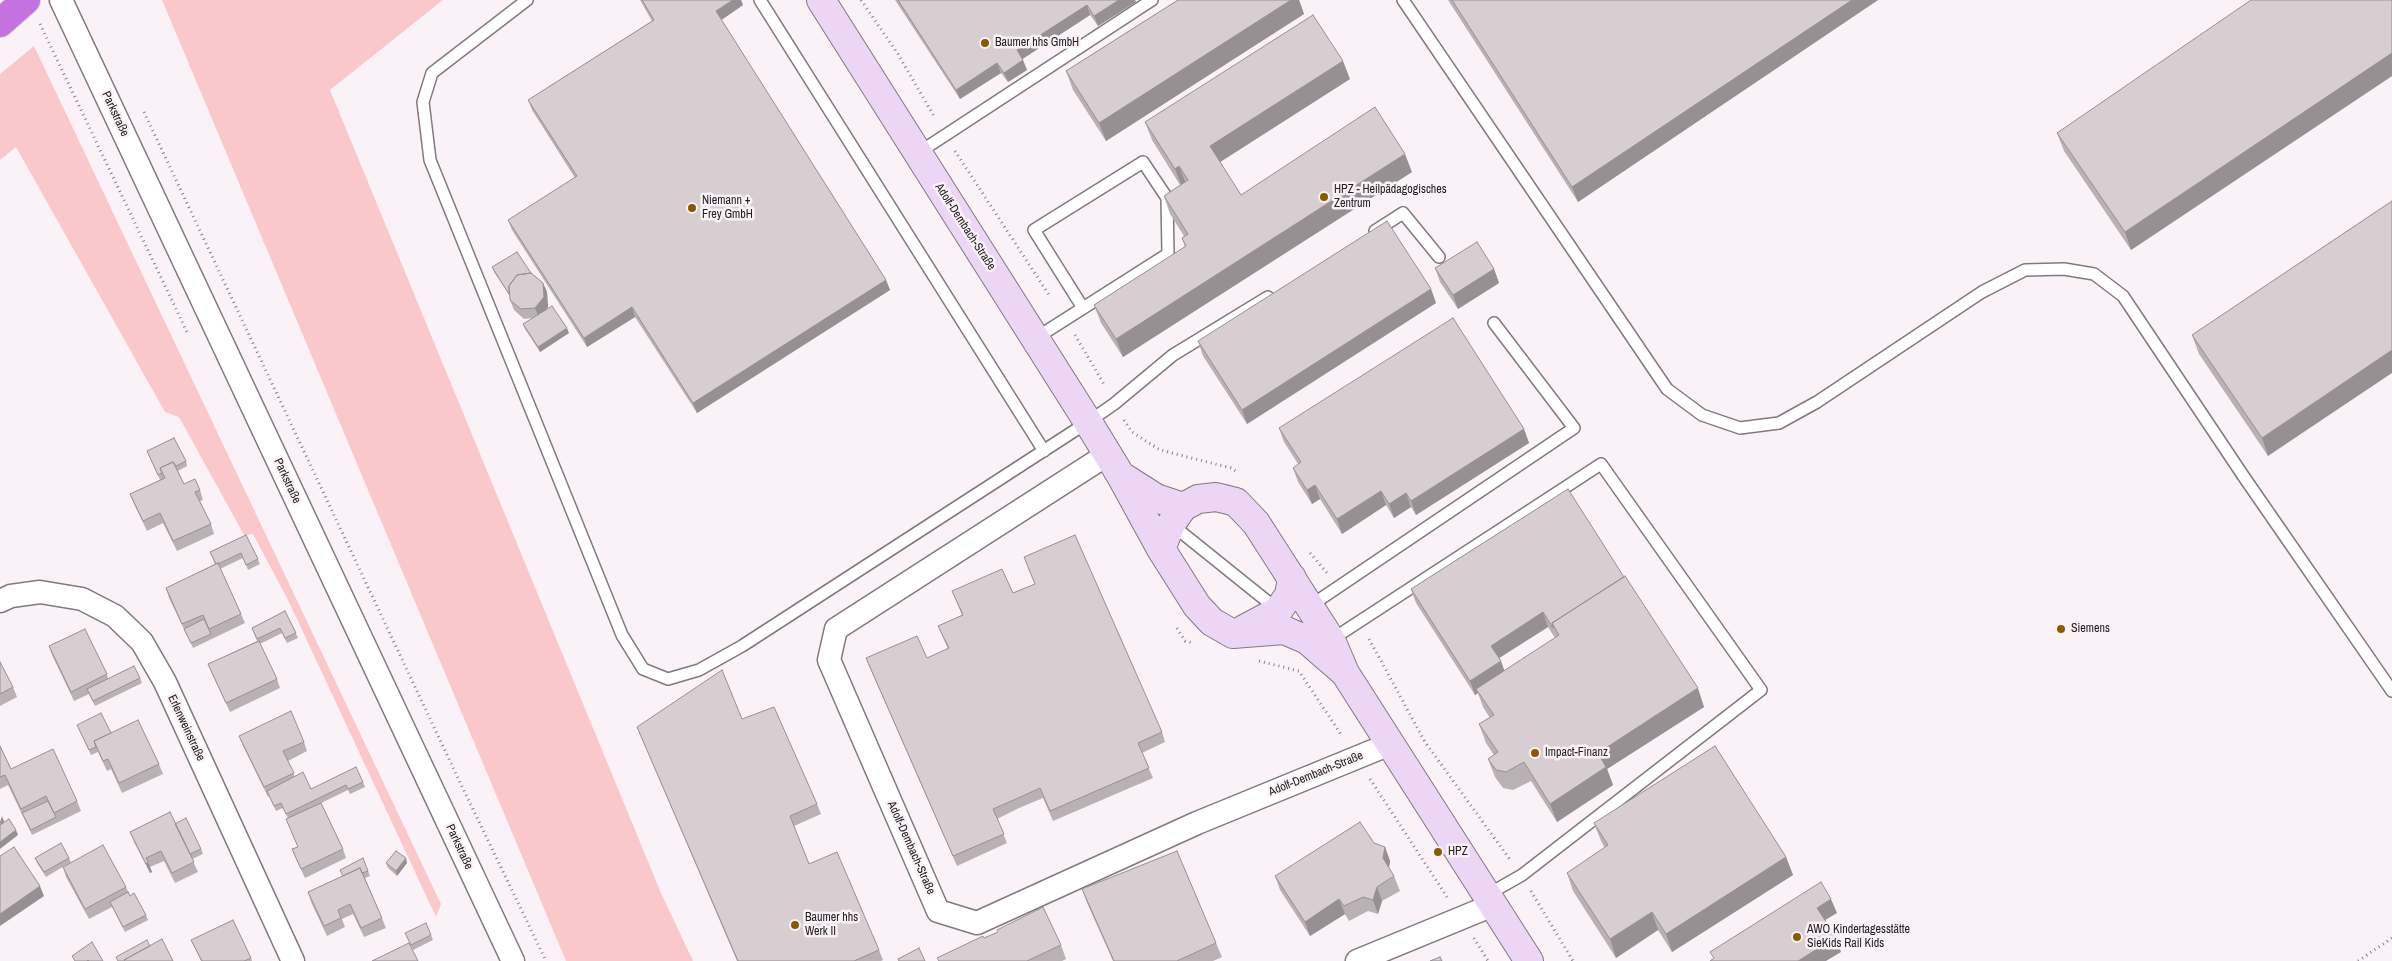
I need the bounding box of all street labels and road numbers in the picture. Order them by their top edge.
street label: Parkstraße [98,89,132,139]
street label: Adolf-Dembach-Straße [932,181,998,273]
street label: Parkstraße [270,456,304,506]
street label: Erlenweinstraße [164,692,208,764]
street label: Adolf-Dembach-Straße [1267,748,1365,800]
street label: Adolf-Dembach-Straße [884,799,938,897]
street label: Parkstraße [442,822,476,872]

